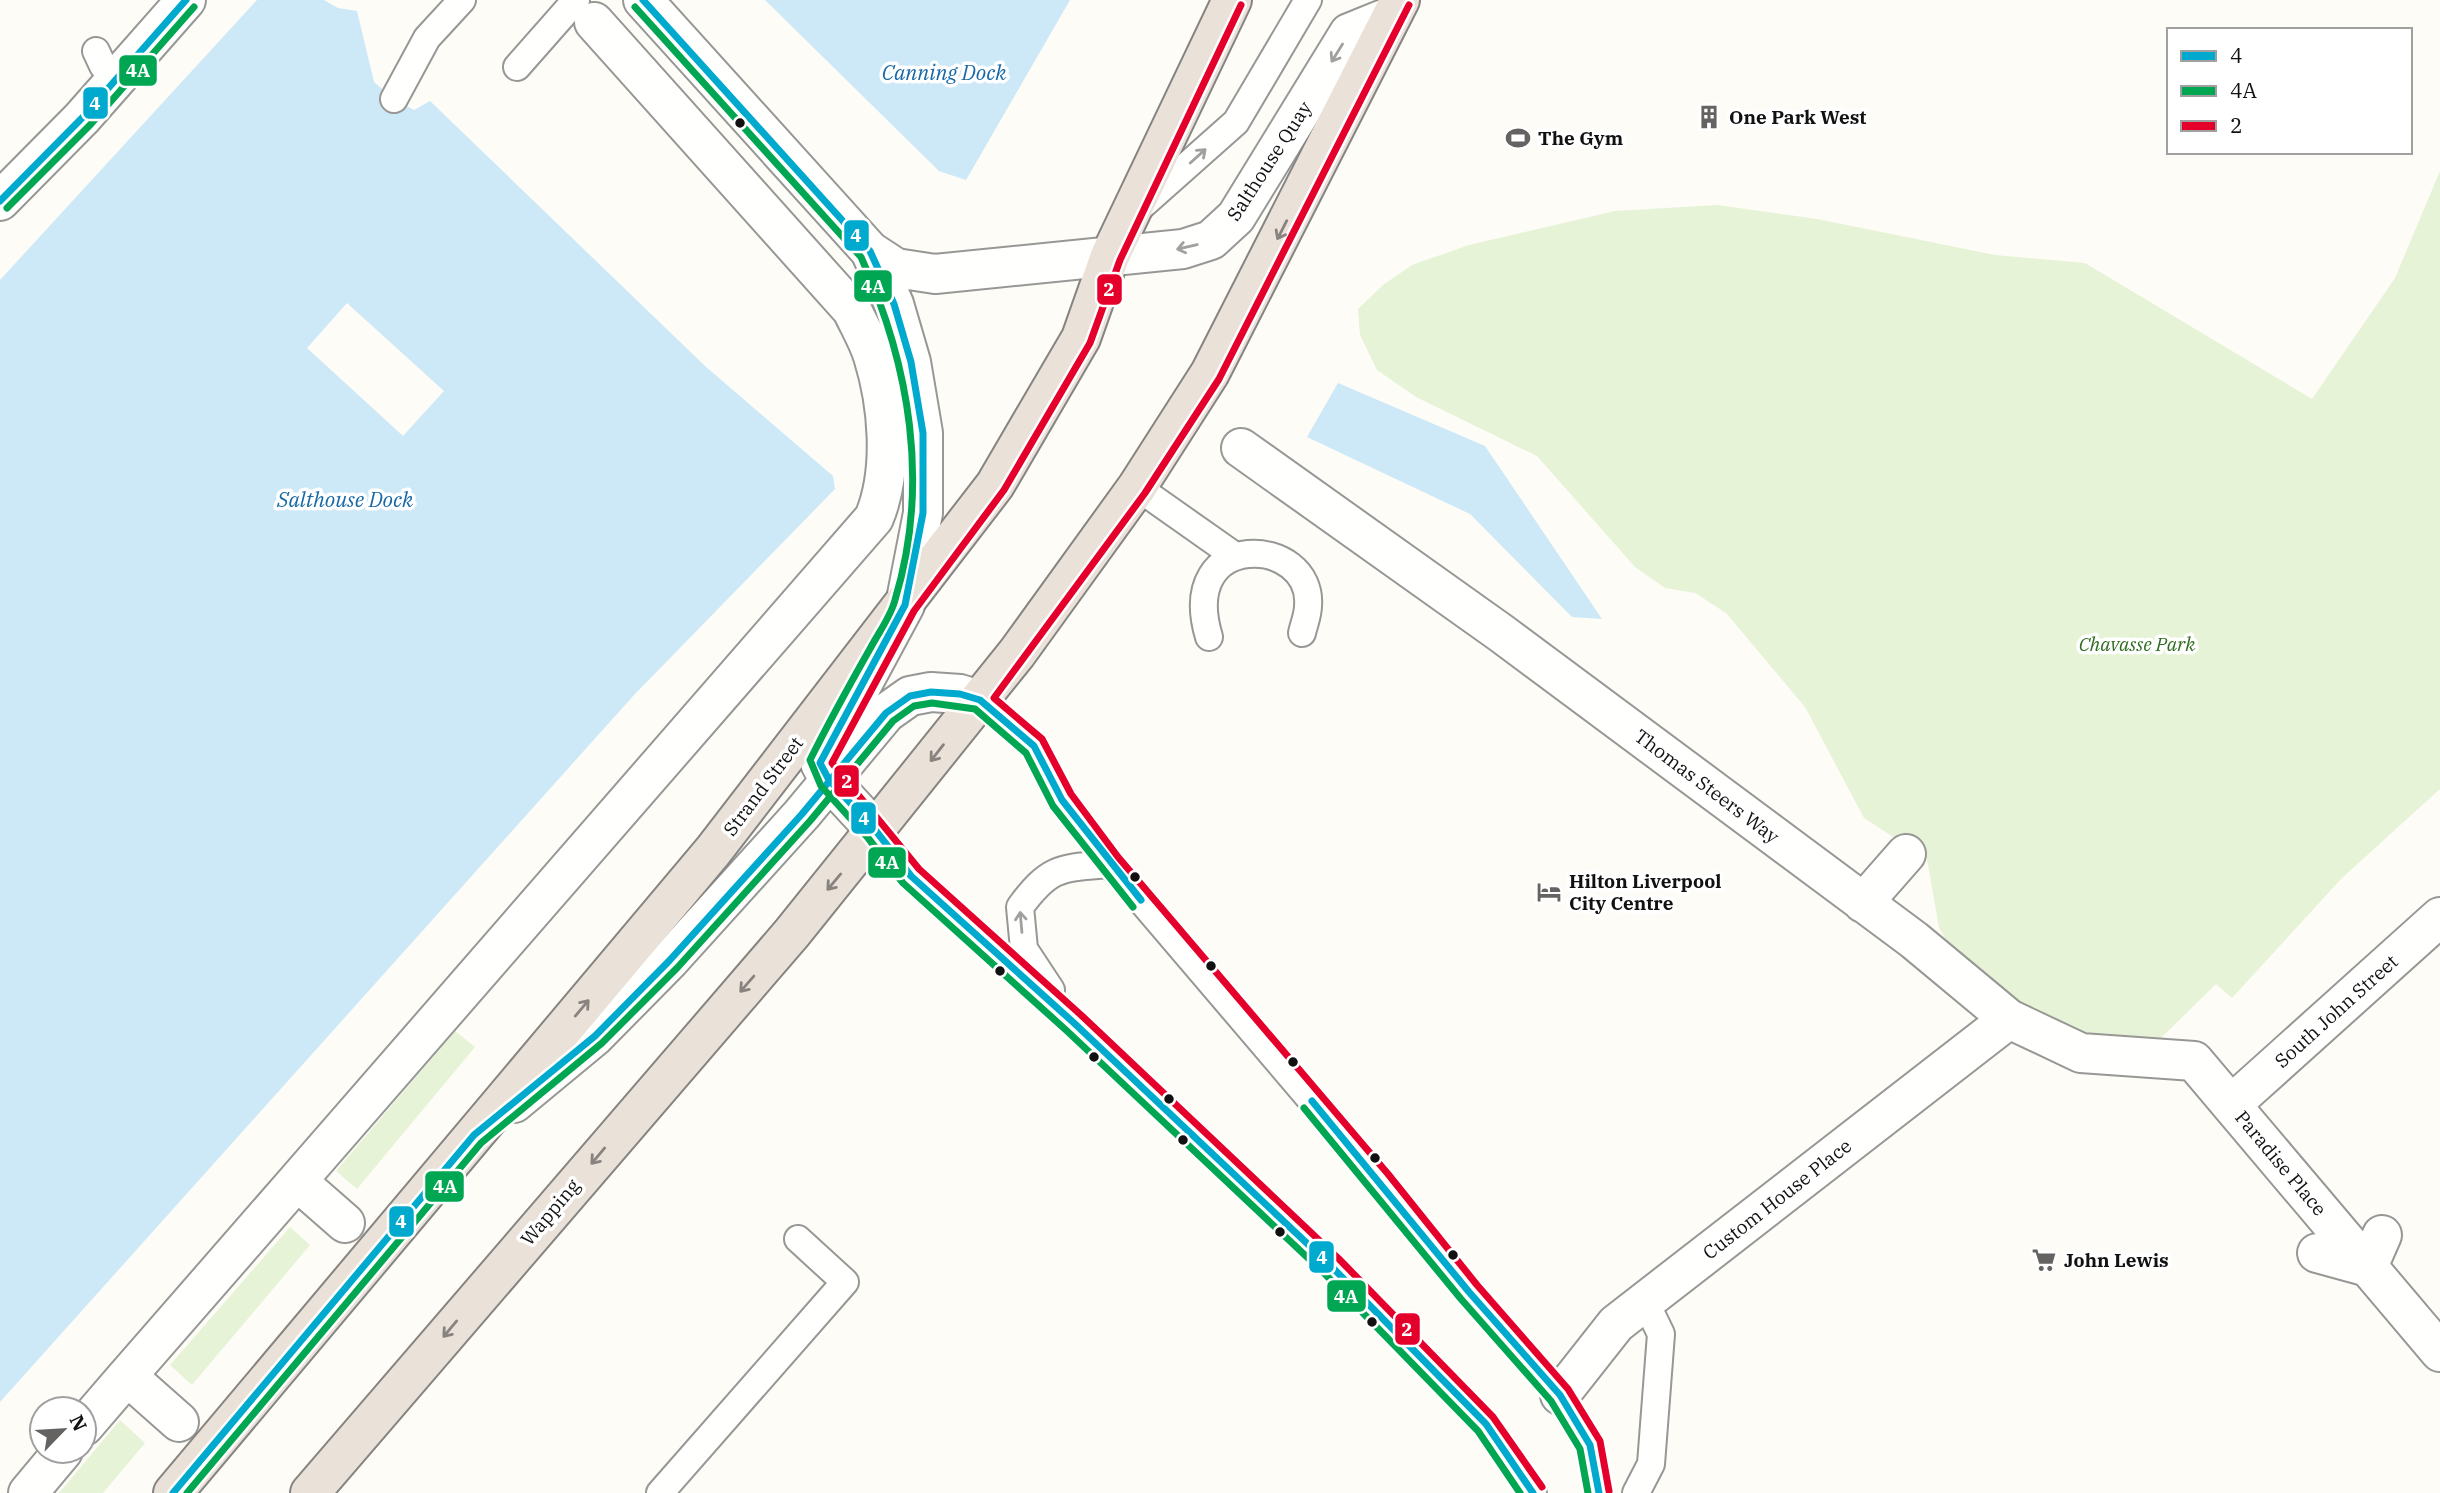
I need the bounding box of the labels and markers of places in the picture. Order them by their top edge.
building icon: One Park West [1695,103,1723,131]
place label: One Park West [1729,105,1866,129]
unlabelled marker [733,116,747,130]
sports icon: The Gym [1504,124,1532,152]
place label: The Gym [1538,126,1623,150]
place label: Hilton Liverpool City Centre [1569,869,1721,915]
unlabelled marker [1128,870,1142,884]
hotel icon: Hilton Liverpool City Centre [1535,878,1563,906]
unlabelled marker [1204,959,1218,973]
unlabelled marker [993,964,1007,978]
unlabelled marker [1087,1050,1101,1064]
unlabelled marker [1286,1055,1300,1069]
unlabelled marker [1162,1092,1176,1106]
unlabelled marker [1176,1133,1190,1147]
unlabelled marker [1368,1151,1382,1165]
unlabelled marker [1273,1225,1287,1239]
supermarket icon: John Lewis [2030,1246,2058,1274]
unlabelled marker [1446,1248,1460,1262]
place label: John Lewis [2064,1248,2169,1272]
unlabelled marker [1365,1315,1379,1329]

